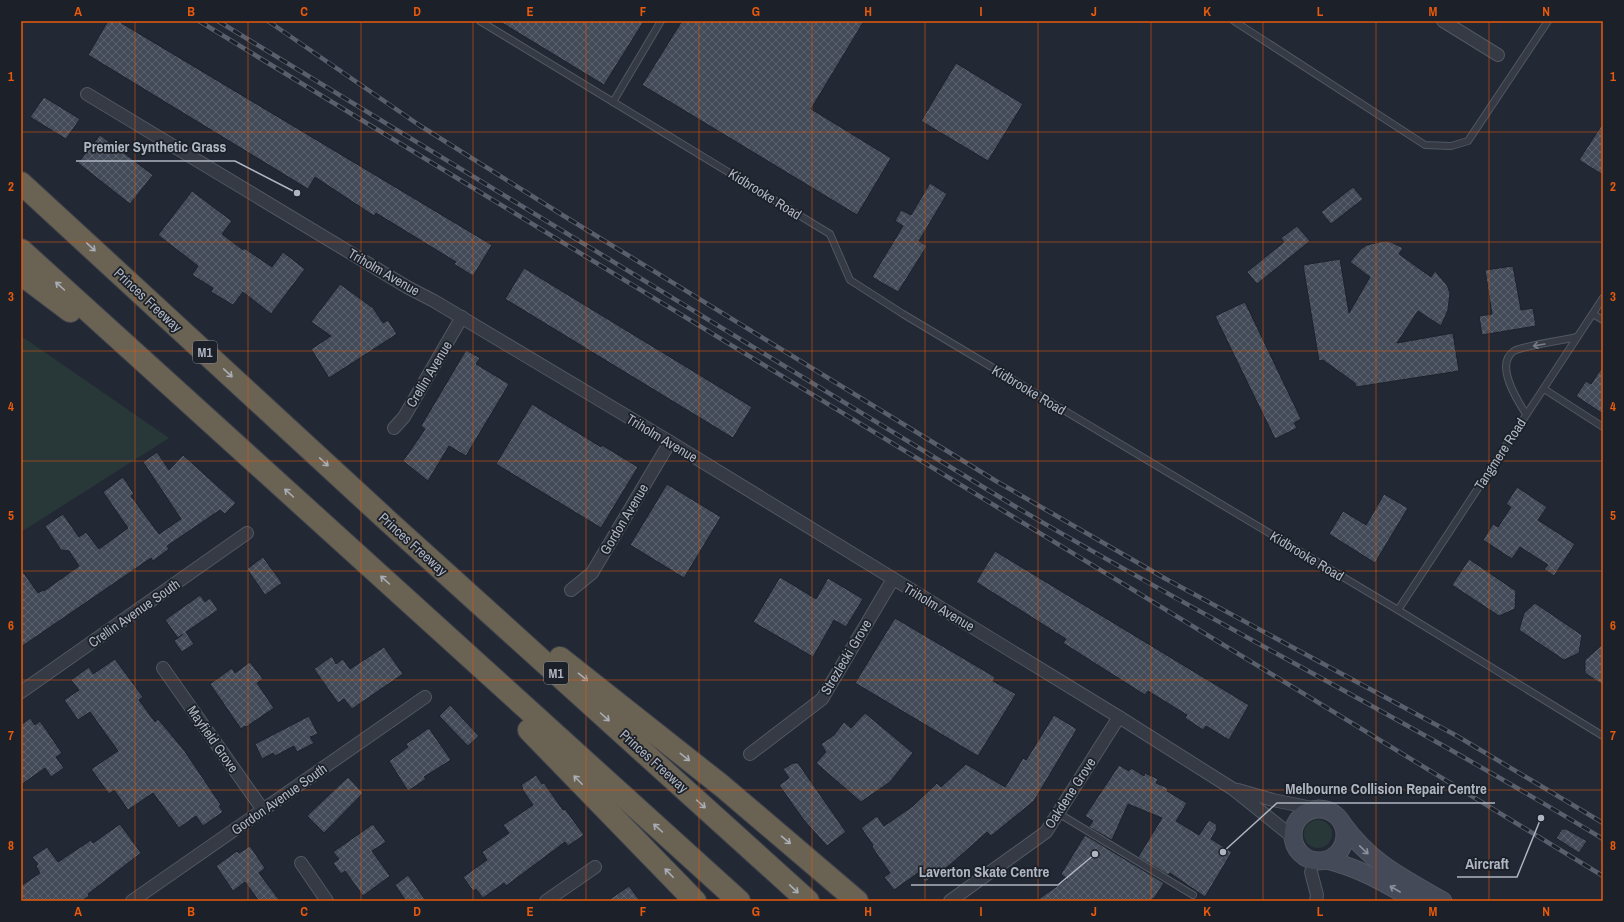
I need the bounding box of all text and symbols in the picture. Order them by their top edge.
text: A [74,3,82,20]
text: B [187,3,195,20]
text: C [300,3,308,20]
text: D [413,3,421,20]
text: E [526,3,534,20]
text: F [640,3,647,20]
text: G [752,3,760,20]
text: H [864,3,872,20]
text: I [980,3,983,20]
text: J [1091,3,1097,20]
text: K [1203,3,1211,20]
text: L [1317,3,1324,20]
text: M [1429,3,1438,20]
text: N [1542,3,1550,20]
text: 1 [8,68,14,85]
text: 1 [1610,68,1616,85]
callout: Premier Synthetic Grass [76,134,235,161]
text: Premier Synthetic Grass [84,136,227,157]
street label: Kidbrooke Road [725,164,805,224]
text: 2 [8,178,14,195]
text: 2 [1610,178,1616,195]
one-way arrow [86,242,96,251]
street label: Triholm Avenue [345,244,423,300]
street label: Princes Freeway [110,264,186,336]
one-way arrow [55,281,66,290]
text: 3 [8,288,14,305]
text: 3 [1610,288,1616,305]
street label: Crellin Avenue [402,337,456,411]
road number: M1 [193,341,217,363]
one-way arrow [1533,341,1546,349]
street label: Kidbrooke Road [989,361,1069,419]
one-way arrow [223,369,233,378]
text: 4 [8,398,14,415]
text: 4 [1610,398,1616,415]
street label: Triholm Avenue [623,410,701,466]
street label: Tangmere Road [1470,415,1530,493]
one-way arrow [318,457,329,466]
street label: Gordon Avenue [596,480,652,558]
one-way arrow [284,488,294,497]
text: 5 [8,507,14,524]
text: 5 [1610,507,1616,524]
street label: Princes Freeway [375,508,451,580]
street label: Kidbrooke Road [1267,527,1347,585]
street label: Crellin Avenue South [85,575,183,651]
one-way arrow [380,576,390,585]
street label: Triholm Avenue [900,579,978,635]
street label: Strezlecki Grove [816,616,876,698]
text: 6 [8,617,14,634]
text: 6 [1610,617,1616,634]
road number: M1 [544,662,568,684]
one-way arrow [578,672,589,681]
street label: Mayfield Grove [183,702,243,776]
one-way arrow [599,712,610,721]
street label: Princes Freeway [616,725,692,797]
text: 7 [8,727,14,744]
text: 7 [1610,727,1616,744]
one-way arrow [680,753,691,762]
street label: Oakdene Grove [1040,754,1100,832]
street label: Gordon Avenue South [228,759,330,839]
one-way arrow [573,775,583,785]
callout: Melbourne Collision Repair Centre [1277,776,1495,803]
text: Melbourne Collision Repair Centre [1285,778,1487,799]
one-way arrow [696,799,706,808]
one-way arrow [653,824,663,833]
one-way arrow [780,835,791,844]
text: 8 [8,837,14,854]
text: 8 [1610,837,1616,854]
one-way arrow [1359,845,1369,855]
callout: Aircraft [1457,850,1517,877]
text: Aircraft [1465,853,1509,874]
callout: Laverton Skate Centre [911,858,1058,885]
text: Laverton Skate Centre [919,861,1049,882]
one-way arrow [664,868,673,878]
one-way arrow [789,884,799,893]
one-way arrow [1389,884,1401,892]
text: A [74,903,82,920]
text: B [187,903,195,920]
text: C [300,903,308,920]
text: D [413,903,421,920]
text: E [526,903,534,920]
text: F [640,903,647,920]
text: G [752,903,760,920]
text: H [864,903,872,920]
text: I [980,903,983,920]
text: J [1091,903,1097,920]
text: K [1203,903,1211,920]
text: L [1317,903,1324,920]
text: M [1429,903,1438,920]
text: N [1542,903,1550,920]

